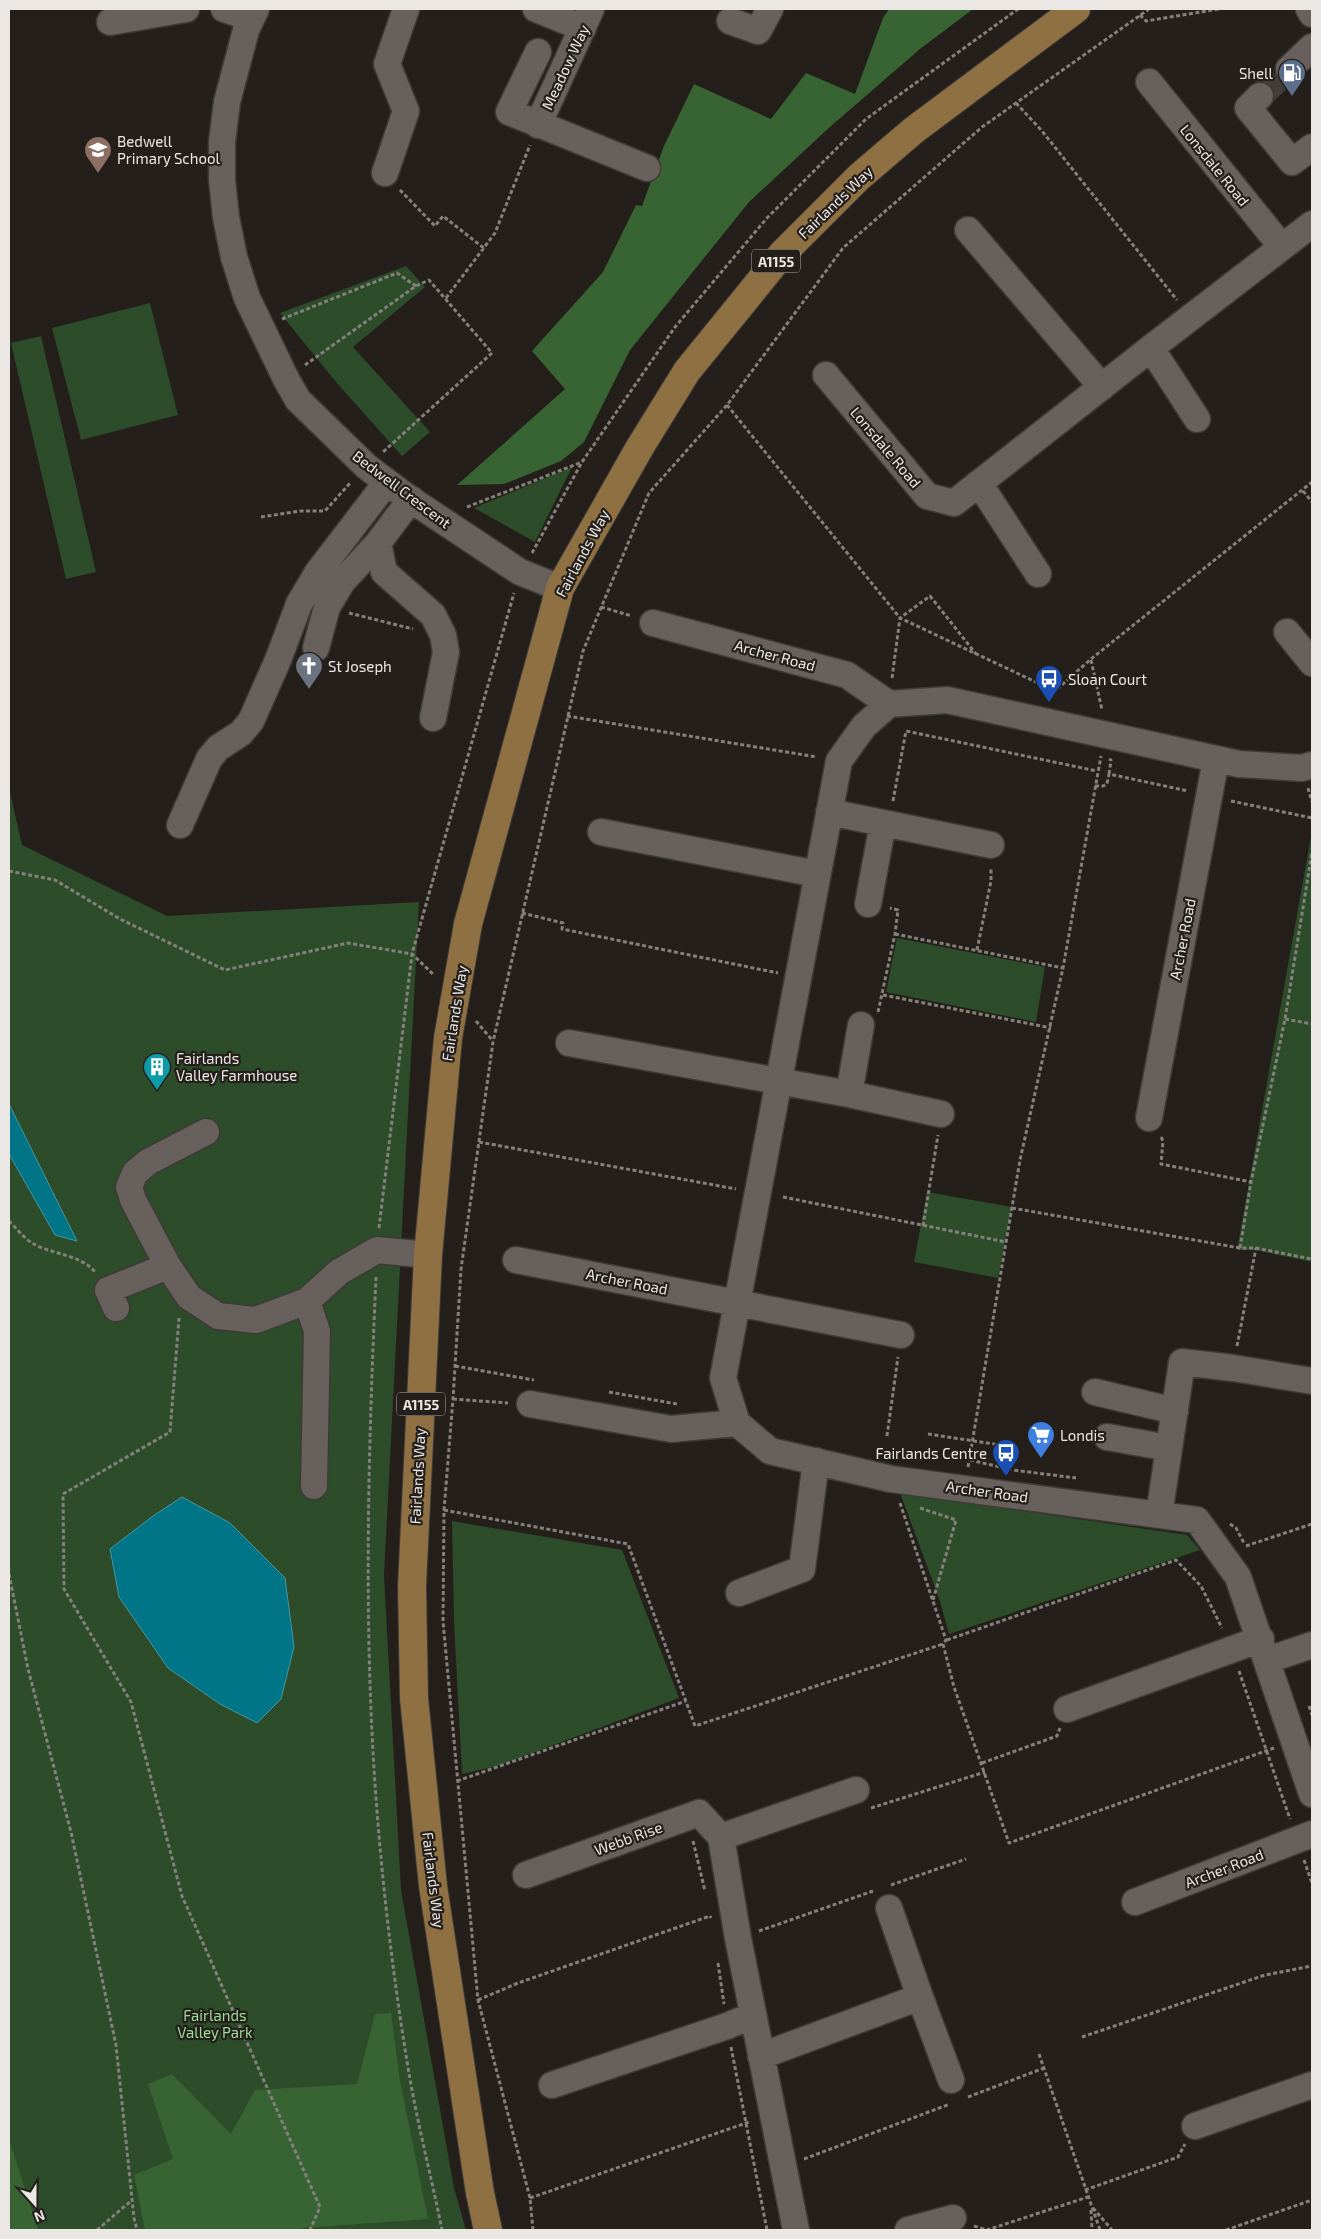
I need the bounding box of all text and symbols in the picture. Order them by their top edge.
street label: Meadow Way [537,21,593,112]
fuel station icon: Shell [1277,58,1307,97]
place label: Shell [1239,64,1274,82]
street label: Lonsdale Road [1177,121,1253,209]
place label: Bedwell Primary School [117,132,220,167]
school or university icon: Bedwell Primary School [83,135,113,174]
street label: Fairlands Way [794,162,876,242]
road number: A1155 [752,250,800,272]
street label: Lonsdale Road [847,403,925,491]
street label: Bedwell Crescent [349,446,455,532]
street label: Fairlands Way [551,506,613,600]
street label: Archer Road [733,636,817,674]
church icon: St Joseph [294,651,324,690]
place label: St Joseph [328,657,392,675]
bus stop icon: Sloan Court [1034,664,1064,703]
place label: Sloan Court [1068,670,1147,688]
street label: Archer Road [1165,897,1199,981]
street label: Fairlands Way [438,964,470,1062]
place label: Fairlands Valley Farmhouse [176,1049,297,1084]
building icon: Fairlands Valley Farmhouse [142,1052,172,1091]
street label: Archer Road [585,1264,669,1298]
road number: A1155 [397,1392,445,1416]
supermarket icon: Londis [1026,1420,1056,1459]
place label: Londis [1060,1426,1105,1444]
street label: Fairlands Way [405,1427,429,1525]
bus stop icon: Fairlands Centre [991,1438,1021,1477]
place label: Fairlands Centre [875,1444,987,1462]
street label: Archer Road [945,1476,1029,1506]
street label: Webb Rise [592,1817,664,1859]
street label: Fairlands Way [419,1831,449,1929]
street label: Archer Road [1182,1845,1266,1891]
park label: Fairlands Valley Park [177,2006,253,2041]
north arrow [10,2179,60,2229]
text: N [32,2207,48,2226]

